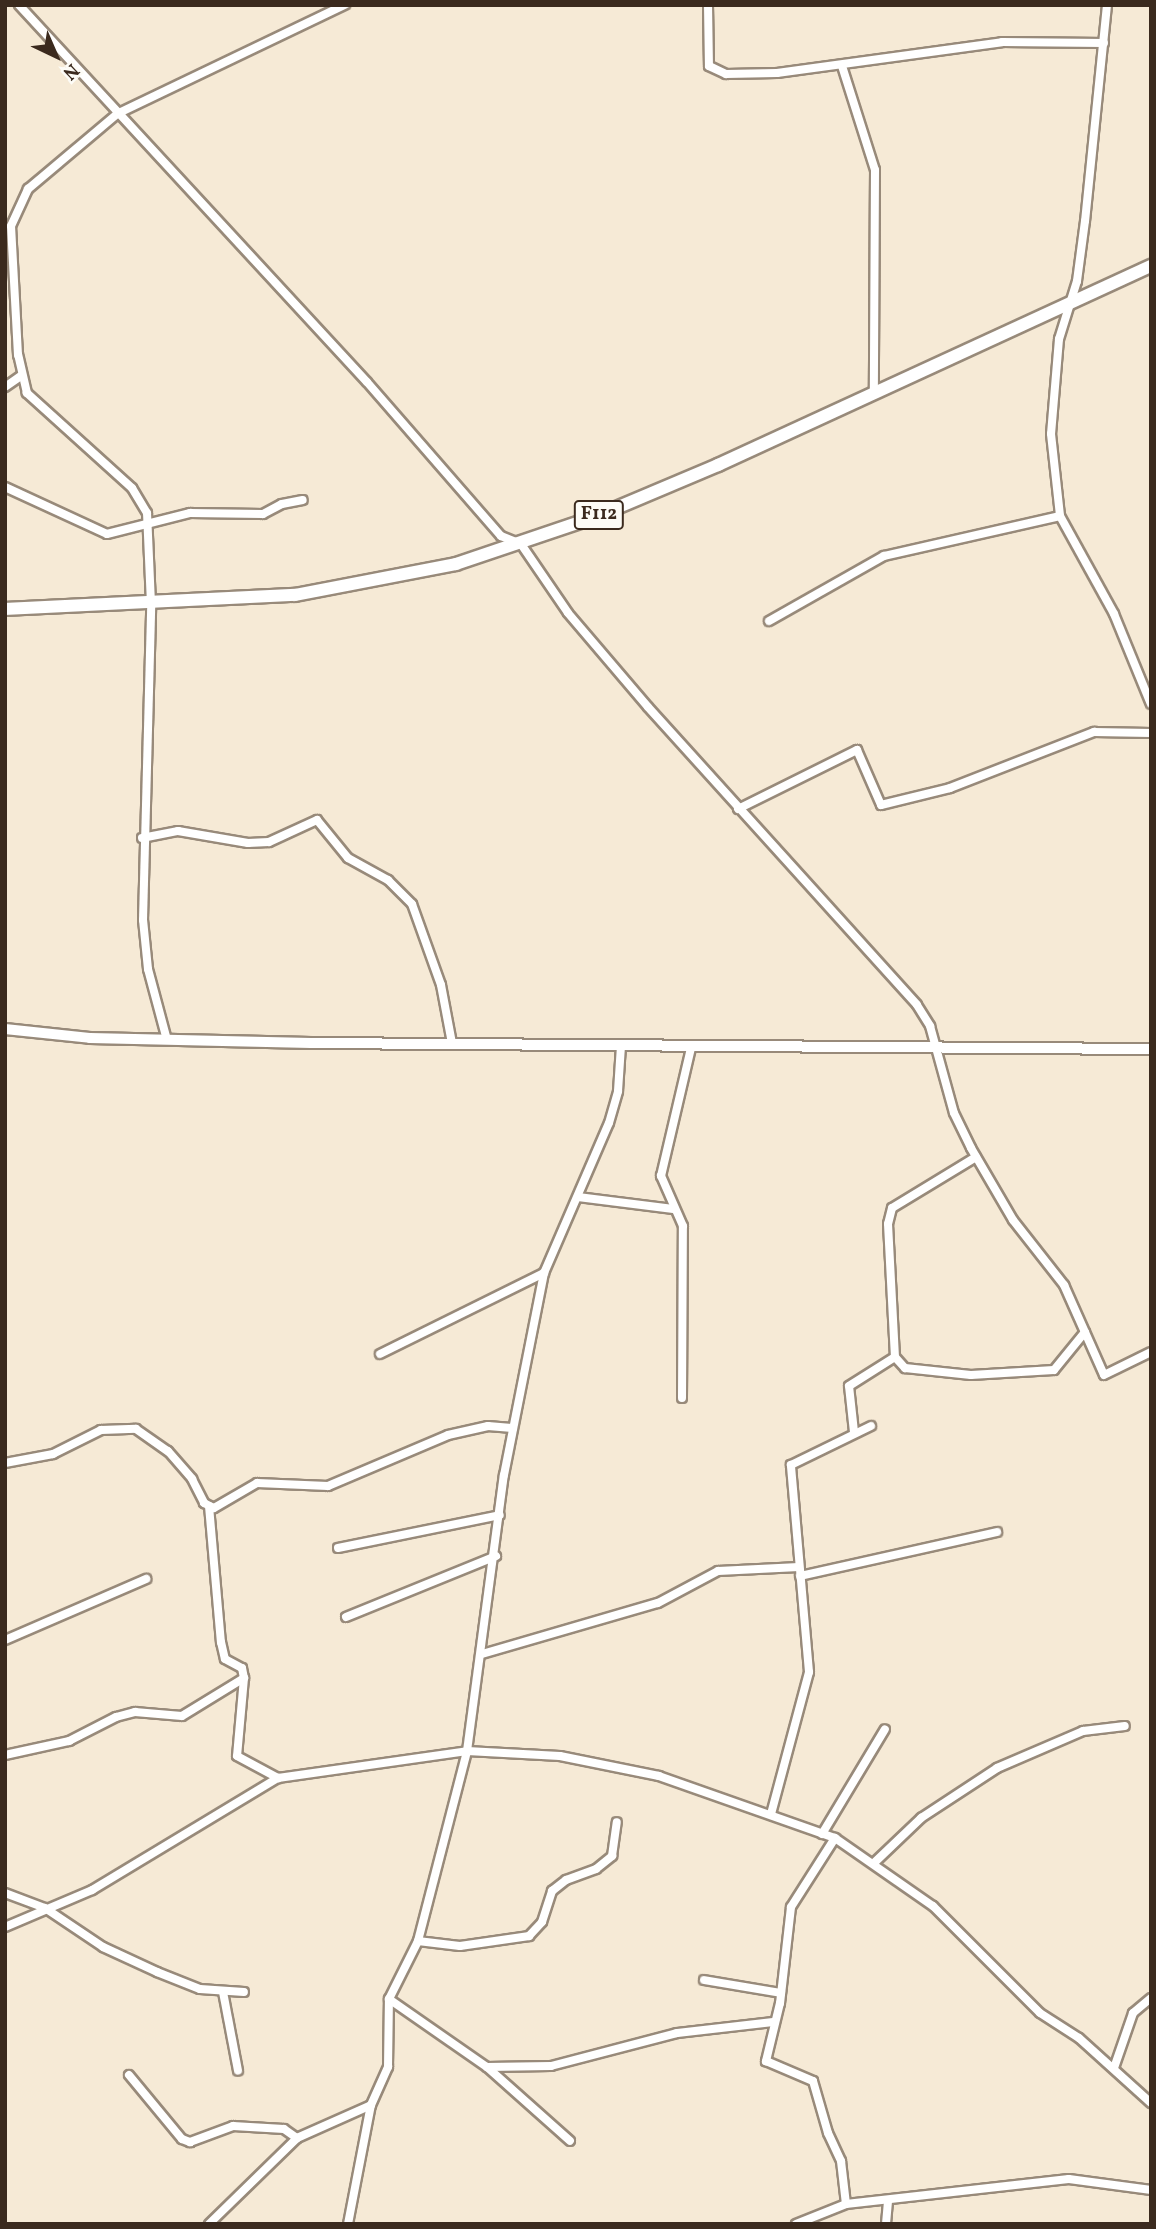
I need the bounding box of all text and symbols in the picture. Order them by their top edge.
north arrow [21,21,91,91]
text: N [57,57,85,85]
road number: F112 [573,500,625,530]

